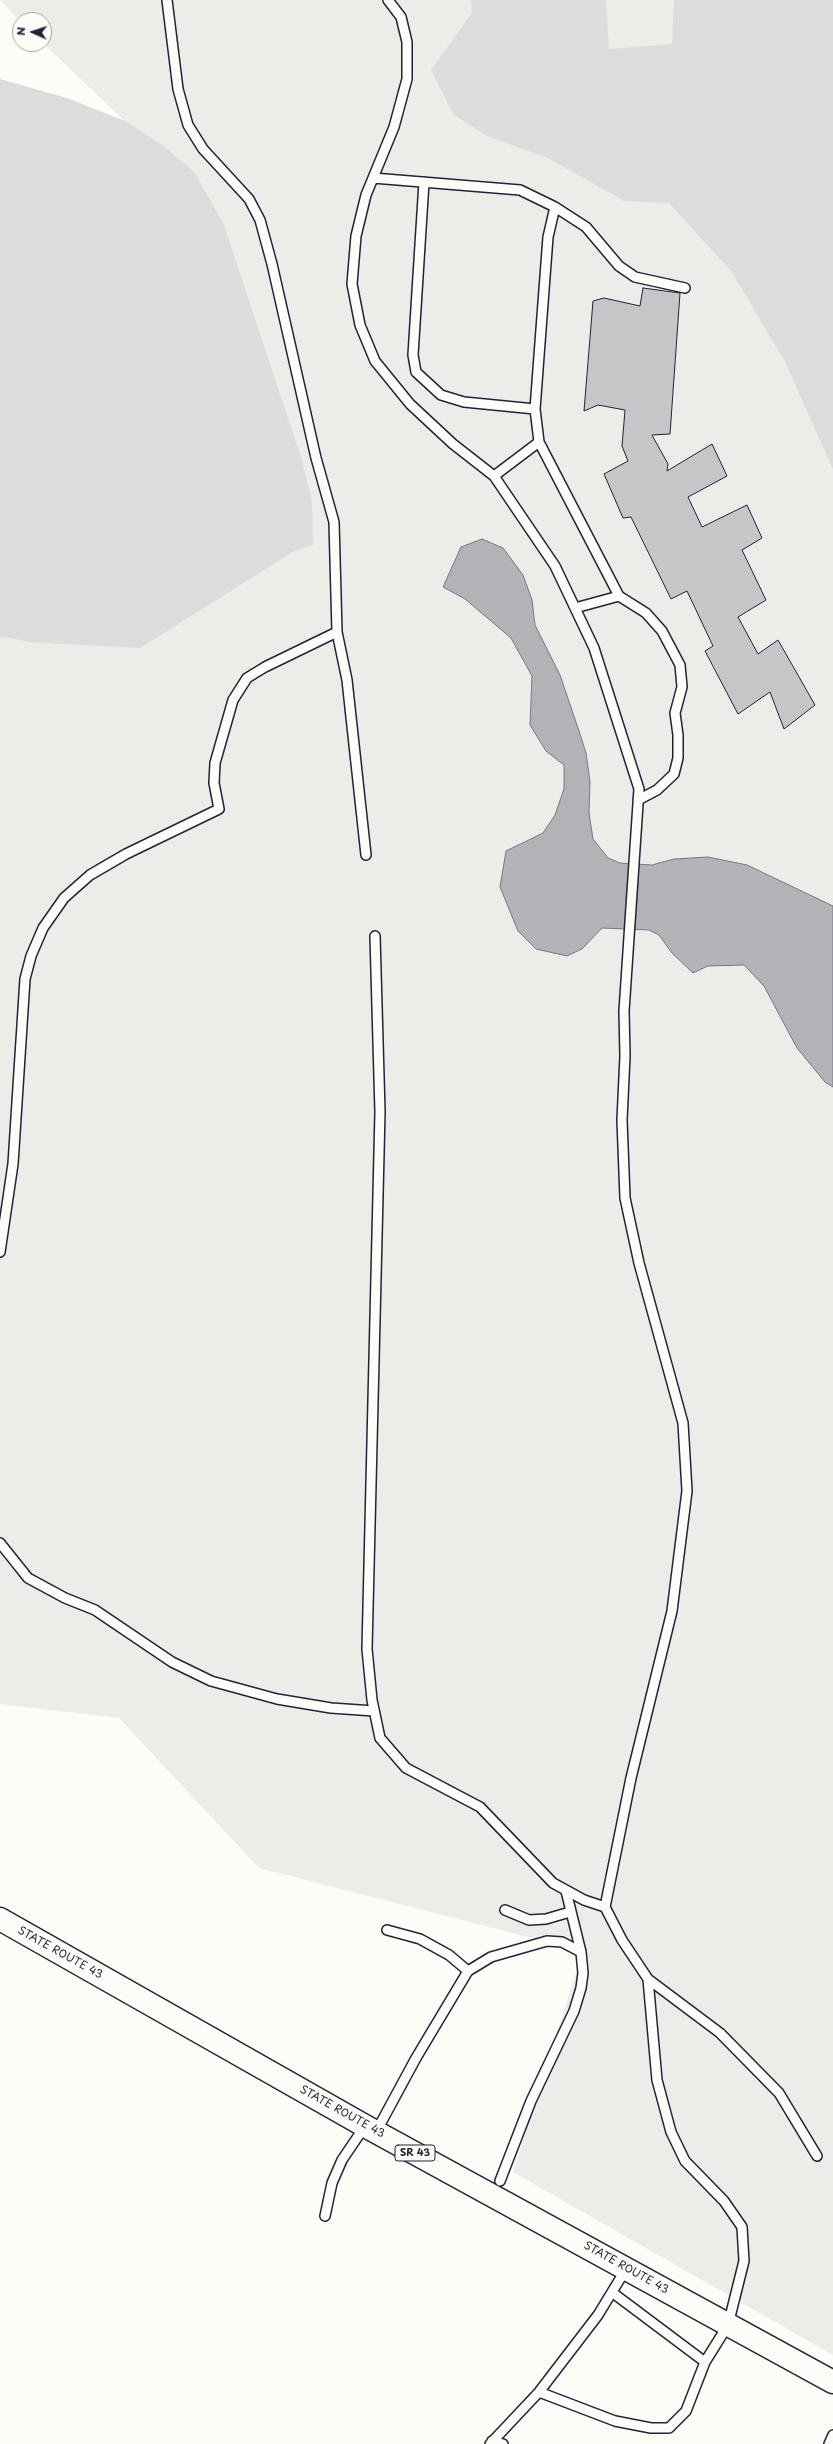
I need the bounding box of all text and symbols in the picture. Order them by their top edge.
north arrow [12,12,52,52]
text: N [12,27,29,36]
street label: STATE ROUTE 43 [15,1924,105,1982]
street label: STATE ROUTE 43 [297,2083,387,2141]
road number: SR 43 [395,2145,435,2161]
street label: STATE ROUTE 43 [581,2239,671,2297]

